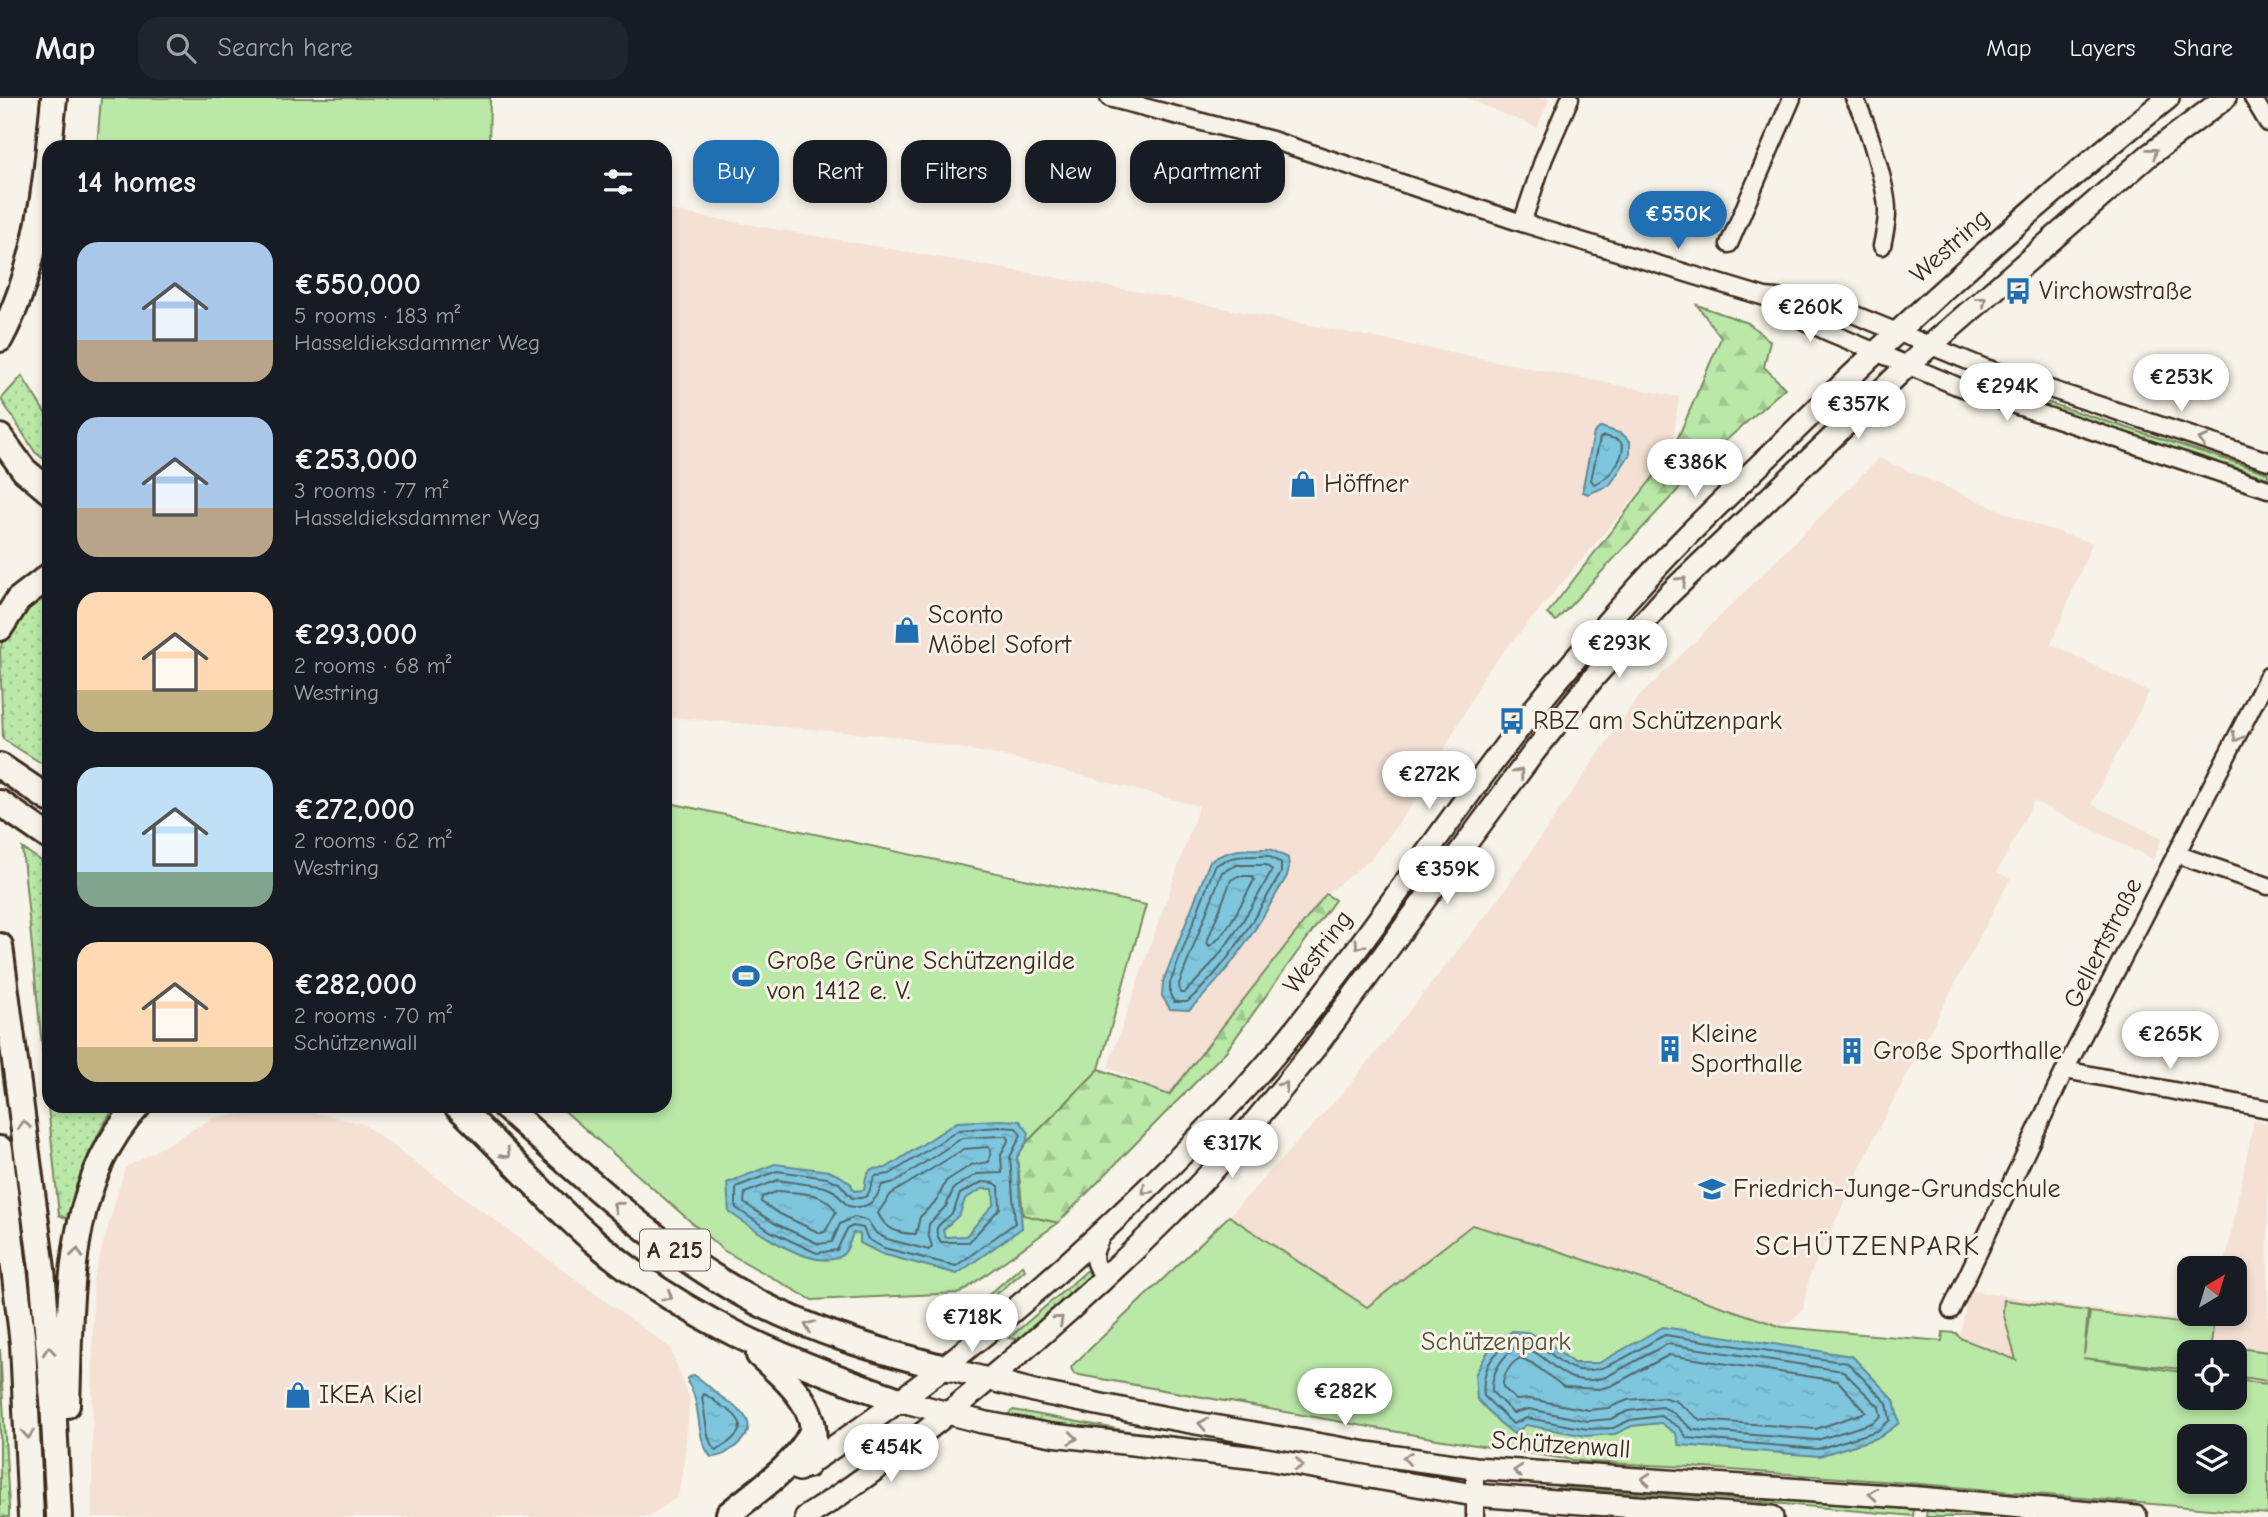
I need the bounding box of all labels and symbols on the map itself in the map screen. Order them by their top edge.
one-way arrow [2146,147,2158,160]
pin: €550K [1629,192,1727,251]
street label: Westring [1904,203,1996,289]
bus stop icon: Virchowstraße [2003,276,2033,306]
place label: Virchowstraße [2039,276,2192,306]
pin: €260K [1761,285,1859,344]
one-way arrow [1973,297,1986,309]
pin: €253K [2132,354,2230,414]
pin: €294K [1958,364,2056,423]
pin: €357K [1809,382,1907,441]
one-way arrow [2197,434,2210,448]
pin: €386K [1646,440,1744,499]
shop icon: Höffner [1288,469,1318,499]
place label: Höffner [1324,469,1409,499]
one-way arrow [1674,576,1687,589]
place label: Sconto Möbel Sofort [928,600,1073,660]
shop icon: Sconto Möbel Sofort [892,615,922,645]
pin: €293K [1570,620,1668,680]
bus stop icon: RBZ am Schützenpark [1497,706,1527,736]
place label: RBZ am Schützenpark [1533,706,1782,736]
one-way arrow [2231,730,2245,742]
pin: €272K [1380,752,1478,811]
one-way arrow [1511,768,1523,780]
pin: €359K [1398,846,1496,906]
street label: Gellertstraße [2057,873,2149,1013]
street label: Westring [1277,904,1359,1000]
one-way arrow [1355,937,1367,950]
place label: Große Grüne Schützengilde von 1412 e. V. [766,946,1075,1006]
sports icon: Große Grüne Schützengilde von 1412 e. V. [731,961,761,991]
pin: €265K [2121,1012,2219,1071]
place label: Kleine Sporthalle [1691,1019,1802,1079]
building icon: Kleine Sporthalle [1655,1034,1685,1064]
building icon: Große Sporthalle [1837,1036,1867,1066]
place label: Große Sporthalle [1873,1036,2062,1066]
one-way arrow [1276,1082,1289,1094]
one-way arrow [17,1119,32,1131]
pin: €317K [1183,1121,1281,1180]
one-way arrow [498,1145,511,1158]
school or university icon: Friedrich-Junge-Grundschule [1697,1174,1727,1204]
place label: Friedrich-Junge-Grundschule [1733,1174,2061,1204]
one-way arrow [1141,1181,1154,1194]
one-way arrow [613,1201,625,1214]
road number: A 215 [640,1230,710,1270]
district label: SCHÜTZENPARK [1755,1230,1981,1262]
one-way arrow [69,1247,84,1259]
north arrow [2177,1256,2247,1326]
one-way arrow [660,1288,673,1301]
pin: €718K [923,1294,1021,1354]
one-way arrow [1050,1316,1063,1328]
one-way arrow [804,1320,816,1334]
park label: Schützenpark [1421,1327,1571,1357]
one-way arrow [42,1345,57,1356]
pin: €282K [1296,1368,1394,1428]
shop icon: IKEA Kiel [283,1380,313,1410]
place label: IKEA Kiel [319,1380,422,1410]
one-way arrow [1197,1417,1209,1432]
pin: €454K [842,1424,940,1484]
street label: Schützenwall [1490,1425,1632,1465]
one-way arrow [20,1429,35,1440]
one-way arrow [1067,1430,1079,1445]
one-way arrow [1401,1451,1413,1466]
one-way arrow [1293,1457,1304,1472]
one-way arrow [1512,1463,1523,1478]
one-way arrow [1640,1472,1651,1487]
one-way arrow [1867,1487,1878,1502]

